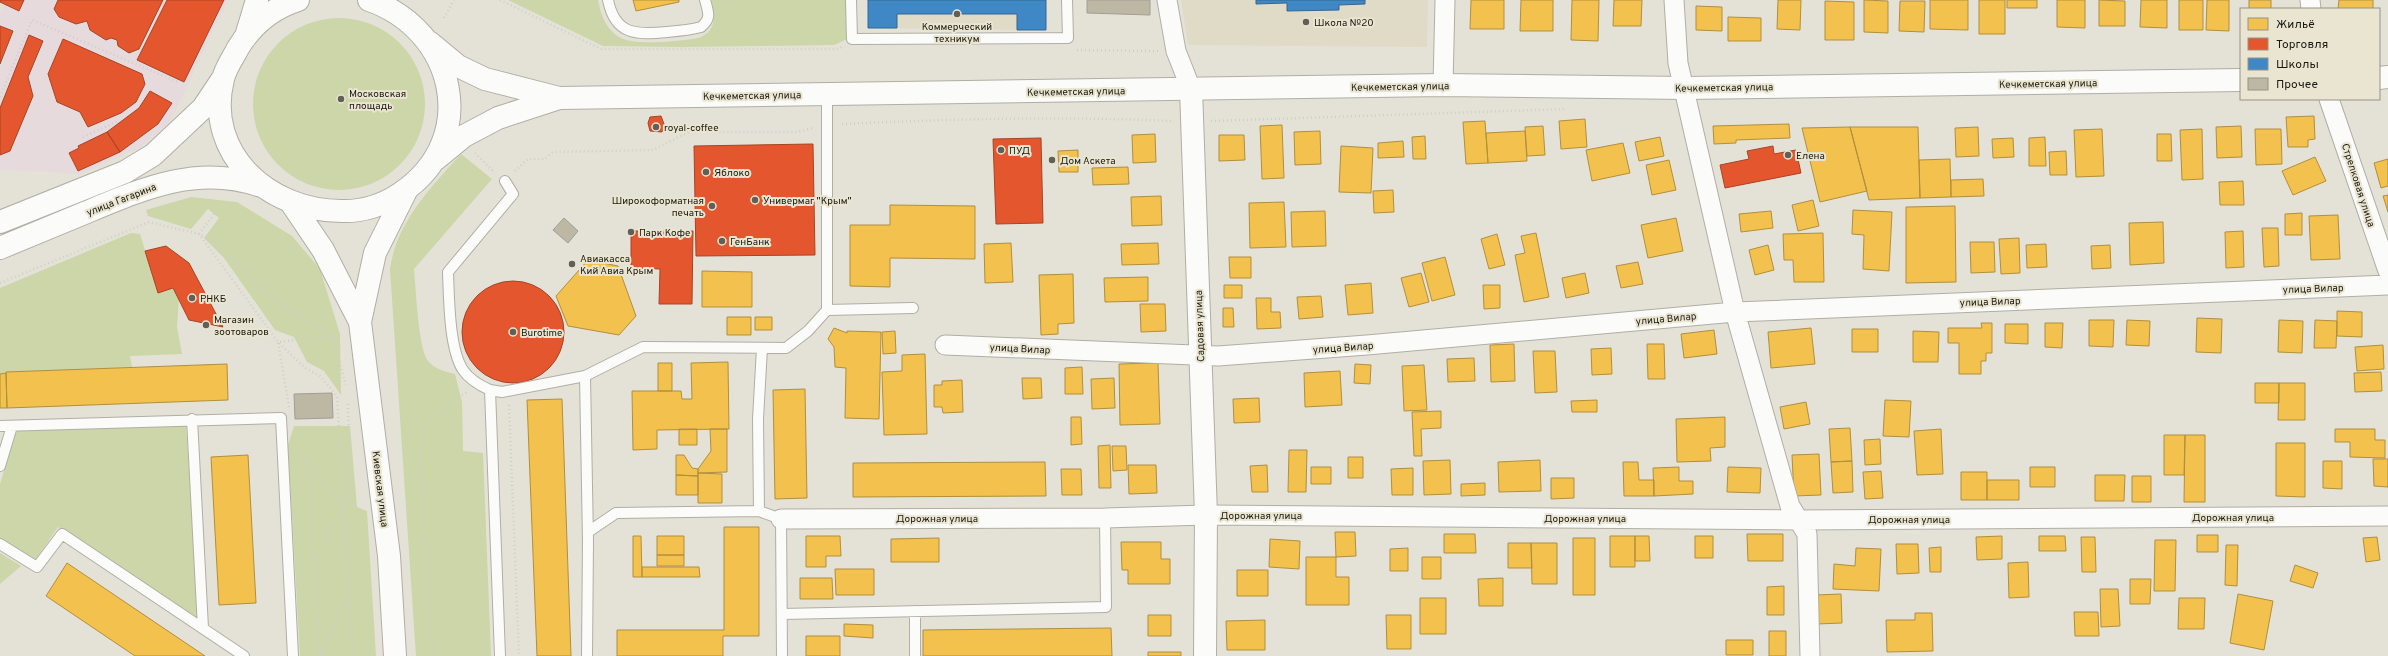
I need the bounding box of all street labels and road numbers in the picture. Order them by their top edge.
street label: Кечкеметская улица [1999,77,2097,92]
street label: Кечкеметская улица [1351,80,1449,95]
street label: Кечкеметская улица [1675,81,1773,96]
street label: Кечкеметская улица [1027,85,1125,100]
street label: Кечкеметская улица [703,89,801,104]
street label: Стрелковая улица [2338,142,2377,229]
street label: улица Гагарина [85,181,158,220]
street label: улица Вилар [2282,282,2344,297]
street label: Садовая улица [1193,290,1208,362]
street label: улица Вилар [1959,295,2021,310]
street label: улица Вилар [1635,310,1697,329]
street label: улица Вилар [1312,340,1374,357]
street label: улица Вилар [989,341,1051,358]
street label: Киевская улица [368,450,391,528]
street label: Дорожная улица [1220,510,1302,523]
street label: Дорожная улица [2192,512,2274,525]
street label: Дорожная улица [896,513,978,526]
street label: Дорожная улица [1544,513,1626,526]
street label: Дорожная улица [1868,514,1950,527]

